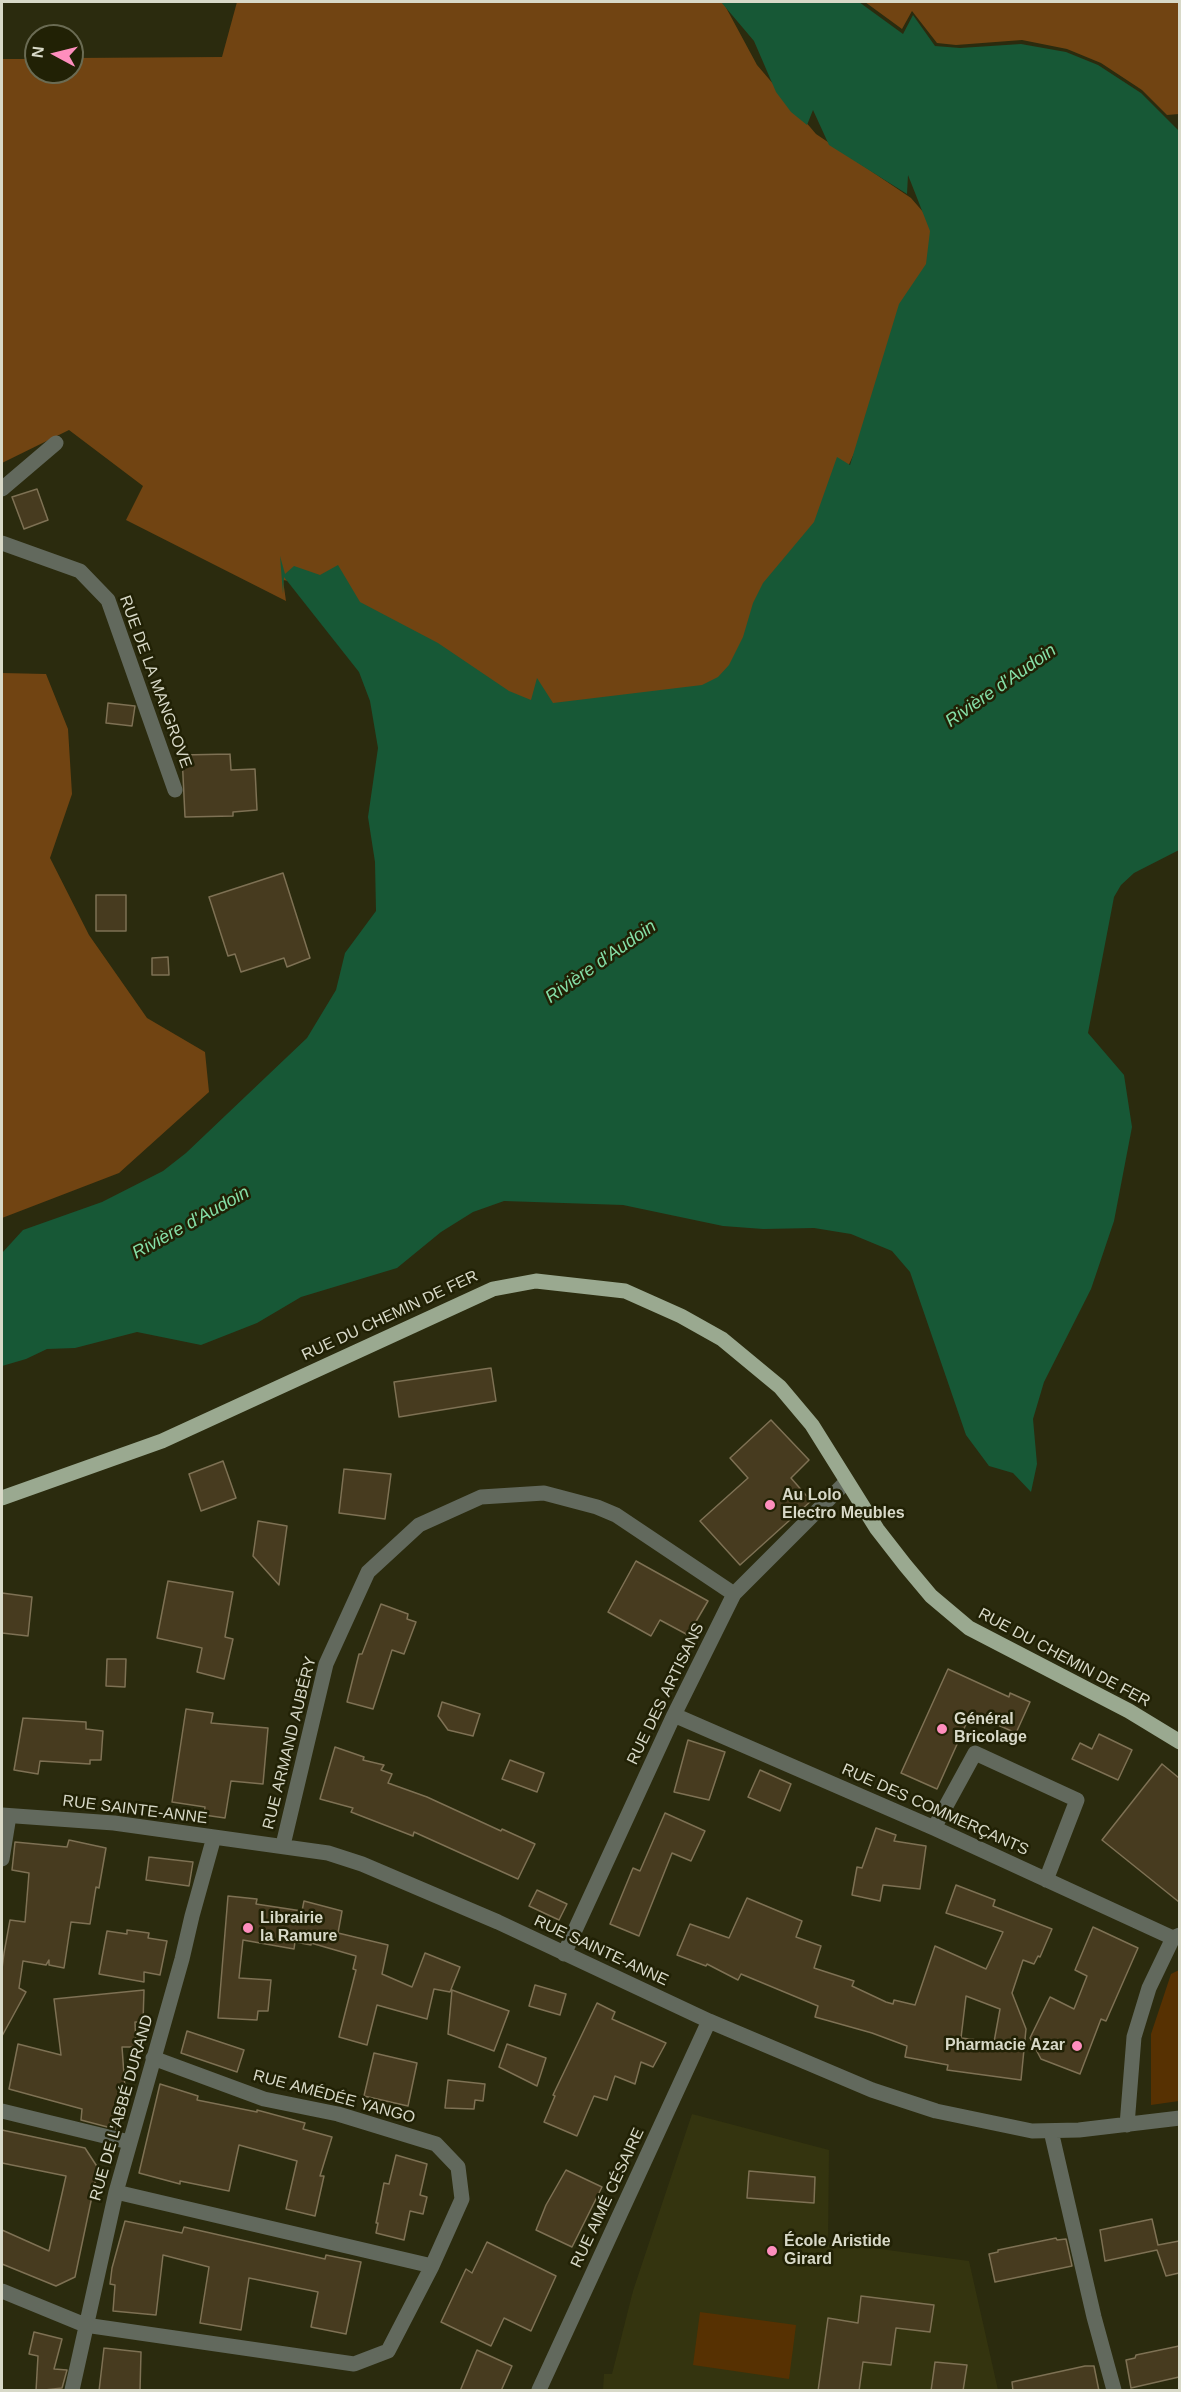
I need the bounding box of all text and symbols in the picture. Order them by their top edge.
north arrow [24,24,84,84]
text: N [28,45,47,59]
street label: RUE DE LA MANGROVE [115,593,195,771]
water label: Rivière d'Audoin [941,640,1061,732]
water label: Rivière d'Audoin [541,916,661,1008]
water label: Rivière d'Audoin [129,1182,253,1264]
street label: RUE DU CHEMIN DE FER [299,1267,481,1365]
place label: Au Lolo Electro Meubles [782,1486,905,1524]
marker: Au Lolo Electro Meubles [763,1498,777,1512]
street label: RUE DU CHEMIN DE FER [975,1604,1153,1712]
street label: RUE DES ARTISANS [623,1620,709,1768]
street label: RUE ARMAND AUBÉRY [259,1655,321,1831]
place label: Général Bricolage [954,1710,1027,1748]
marker: Général Bricolage [935,1722,949,1736]
street label: RUE DES COMMERÇANTS [839,1760,1031,1860]
street label: RUE SAINTE-ANNE [61,1792,209,1828]
place label: Librairie la Ramure [260,1909,337,1947]
street label: RUE SAINTE-ANNE [531,1911,671,1991]
marker: Librairie la Ramure [241,1921,255,1935]
street label: RUE DE L'ABBÉ DURAND [86,2013,158,2203]
place label: Pharmacie Azar [945,2036,1065,2056]
marker: Pharmacie Azar [1070,2039,1084,2053]
street label: RUE AMÉDÉE YANGO [251,2066,417,2128]
street label: RUE AIMÉ CÉSAIRE [567,2125,649,2271]
place label: École Aristide Girard [784,2232,891,2270]
marker: École Aristide Girard [765,2244,779,2258]

